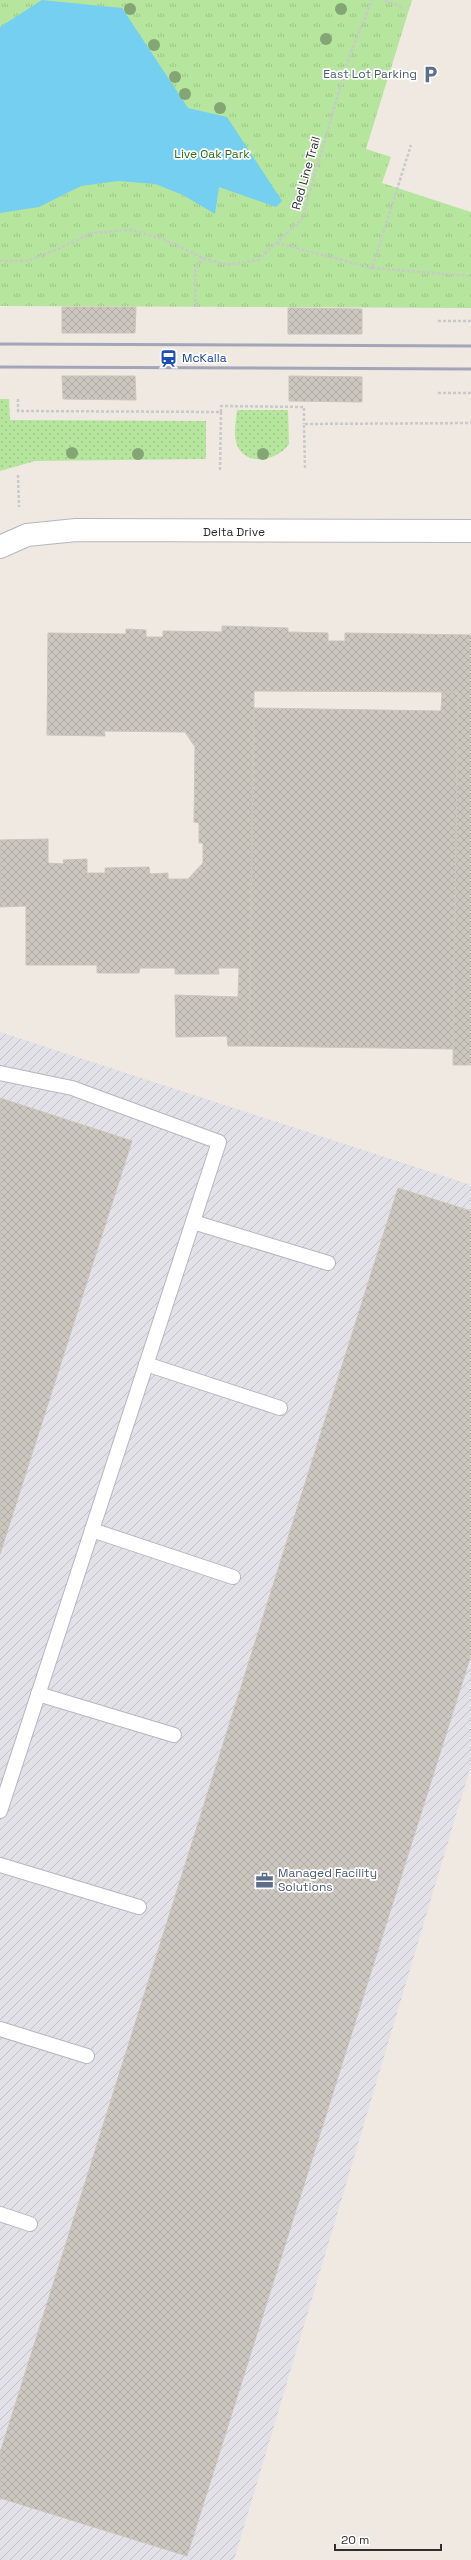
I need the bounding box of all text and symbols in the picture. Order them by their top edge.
parking icon: East Lot Parking [420,64,440,84]
place label: East Lot Parking [323,66,417,82]
street label: Red Line Trail [288,135,324,211]
park label: Live Oak Park [174,146,250,162]
station icon: McKalla [159,348,179,368]
place label: McKalla [182,350,227,366]
street label: Delta Drive [203,524,265,540]
place label: Managed Facility Solutions [278,1865,377,1895]
office icon: Managed Facility Solutions [255,1870,275,1890]
scale bar [335,2526,441,2552]
text: 20 m [341,2532,369,2548]

